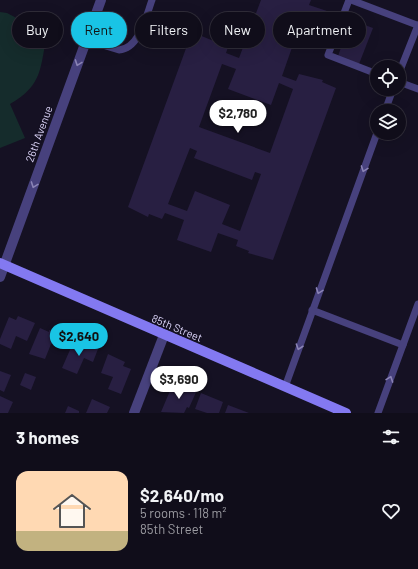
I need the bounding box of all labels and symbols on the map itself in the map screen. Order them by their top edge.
one-way arrow [74,59,83,66]
pin: $2,780 [205,100,271,134]
street label: 26th Avenue [22,104,55,164]
one-way arrow [360,166,368,173]
one-way arrow [30,182,38,189]
one-way arrow [315,288,323,295]
street label: 85th Street [150,311,204,344]
pin: $2,640 [46,323,112,357]
one-way arrow [295,343,304,350]
pin: $3,690 [146,366,212,400]
one-way arrow [386,375,394,382]

